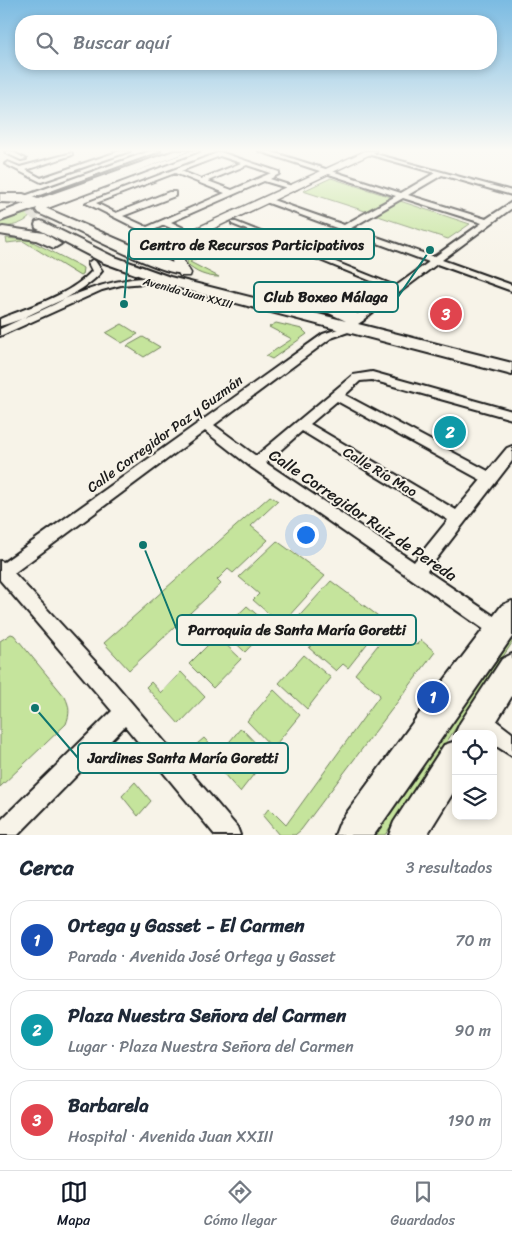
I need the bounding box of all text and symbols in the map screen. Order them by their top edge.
search box [15,15,497,70]
text: Buscar aquí [73,26,170,59]
icon: search [33,29,61,57]
callout: Centro de Recursos Participativos [129,229,374,259]
text: Centro de Recursos Participativos [139,232,365,258]
street label: Avenida Juan XXIII [140,272,236,314]
callout: Club Boxeo Málaga [254,282,398,312]
text: Club Boxeo Málaga [263,284,388,310]
pin: 3 [430,295,462,333]
street label: Calle Corregidor Paz y Guzmán [81,368,249,499]
pin: 2 [434,413,466,451]
street label: Calle Río Mao [338,440,422,504]
street label: Calle Corregidor Ruiz de Pereda [263,441,463,589]
your location [293,522,319,548]
callout: Parroquia de Santa María Goretti [177,615,416,645]
text: Parroquia de Santa María Goretti [188,617,407,643]
pin: 1 [417,678,449,716]
map controls [452,730,497,820]
button: locate [452,730,497,775]
callout: Jardines Santa María Goretti [78,743,288,773]
text: Jardines Santa María Goretti [87,745,279,771]
button: layers [452,775,497,820]
text: Cerca [20,849,74,887]
text: 3 resultados [406,853,492,882]
text: Ortega y Gasset - El Carmen [68,909,304,942]
text: 1 [34,926,40,955]
text: 70 m [455,926,491,955]
text: Parada · Avenida José Ortega y Gasset [68,942,336,971]
text: Plaza Nuestra Señora del Carmen [68,999,346,1032]
text: 2 [32,1016,42,1045]
text: 90 m [455,1016,491,1045]
text: Lugar · Plaza Nuestra Señora del Carmen [68,1032,354,1061]
text: Barbarela [68,1089,149,1122]
text: 3 [33,1106,41,1135]
text: 190 m [448,1106,491,1135]
text: Hospital · Avenida Juan XXIII [68,1122,273,1151]
tab: Mapa [57,1178,90,1233]
tab: Cómo llegar [204,1178,276,1233]
tab: Guardados [391,1178,455,1233]

